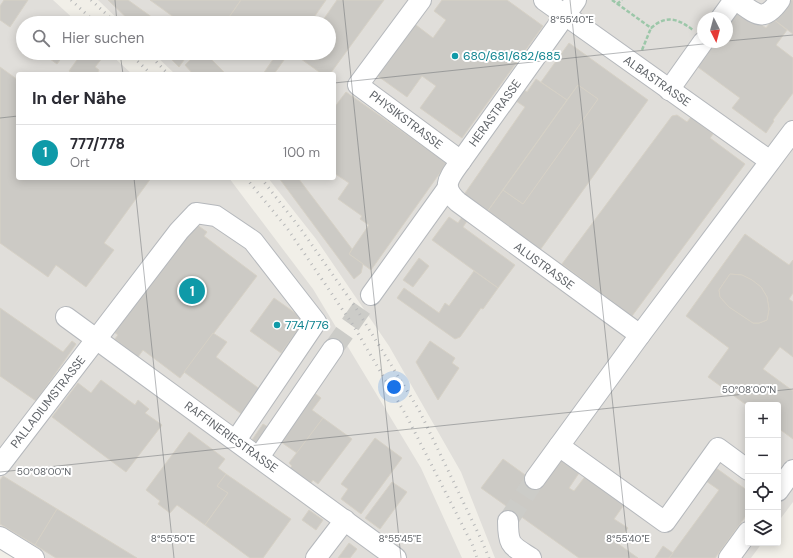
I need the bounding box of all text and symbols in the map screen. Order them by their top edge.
north arrow [697,12,733,48]
text: 8°55'40"E [550,13,594,26]
search box [16,16,336,60]
icon: search [30,27,52,49]
text: Hier suchen [62,28,144,48]
place label: 680/681/682/685 [463,48,561,64]
marker: 680/681/682/685 [450,51,460,61]
street label: ALBASTRASSE [620,52,694,110]
street label: HERASTRASSE [465,76,525,150]
text: In der Nähe [32,87,127,109]
street label: PHYSIKSTRASSE [366,87,446,153]
text: 777/778 [70,134,125,154]
text: 1 [43,144,47,161]
text: 100 m [283,144,320,161]
text: Ort [70,154,90,171]
street label: ALUSTRASSE [511,239,578,293]
pin: 1 [179,276,205,306]
place label: 774/776 [285,317,329,333]
marker: 774/776 [272,320,282,330]
street label: PALLADIUMSTRASSE [7,352,89,451]
your location [384,377,404,397]
text: 50°08'00"N [722,383,776,396]
street label: RAFFINERIESTRASSE [181,398,281,476]
map controls [745,402,781,546]
button: + [745,402,781,438]
button: − [745,438,781,474]
text: 50°08'00"N [17,465,71,478]
button: locate [745,474,781,510]
button: layers [745,510,781,546]
text: 8°55'50"E [151,532,196,545]
text: 8°55'45"E [378,532,422,545]
text: 8°55'40"E [606,532,650,545]

